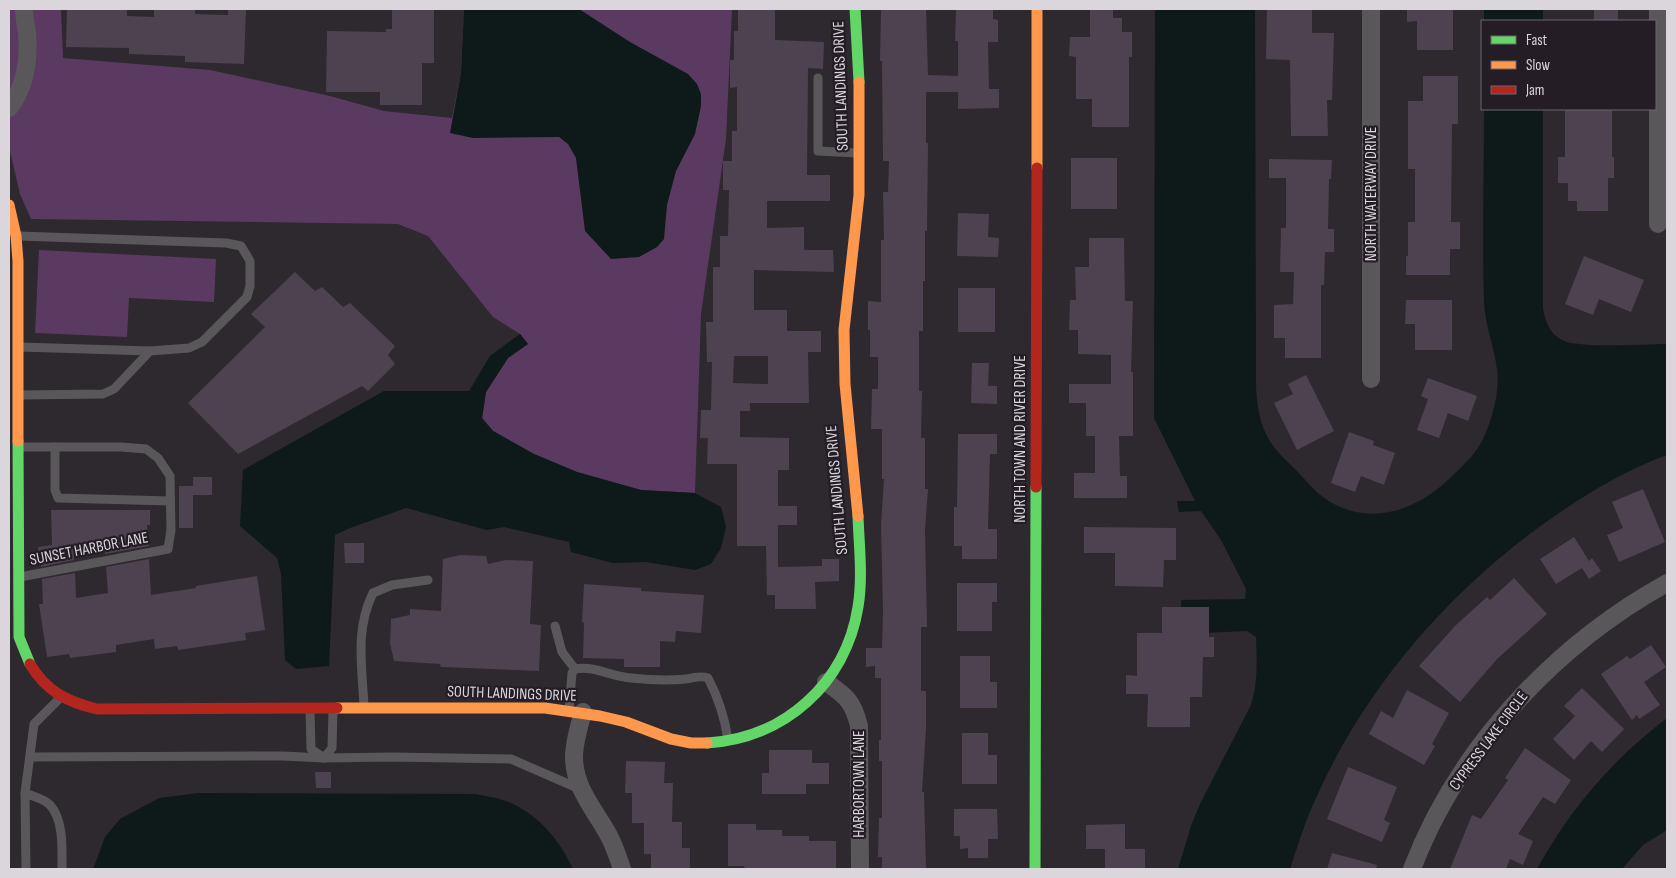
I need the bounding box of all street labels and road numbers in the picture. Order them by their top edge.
street label: SOUTH LANDINGS DRIVE [829,21,853,151]
street label: NORTH WATERWAY DRIVE [1362,127,1381,261]
street label: NORTH TOWN AND RIVER DRIVE [1011,355,1030,523]
street label: SOUTH LANDINGS DRIVE [822,425,852,555]
street label: SUNSET HARBOR LANE [28,528,150,570]
street label: SOUTH LANDINGS DRIVE [447,682,577,706]
street label: CYPRESS LAKE CIRCLE [1446,688,1532,794]
street label: HARBORTOWN LANE [850,730,869,838]

